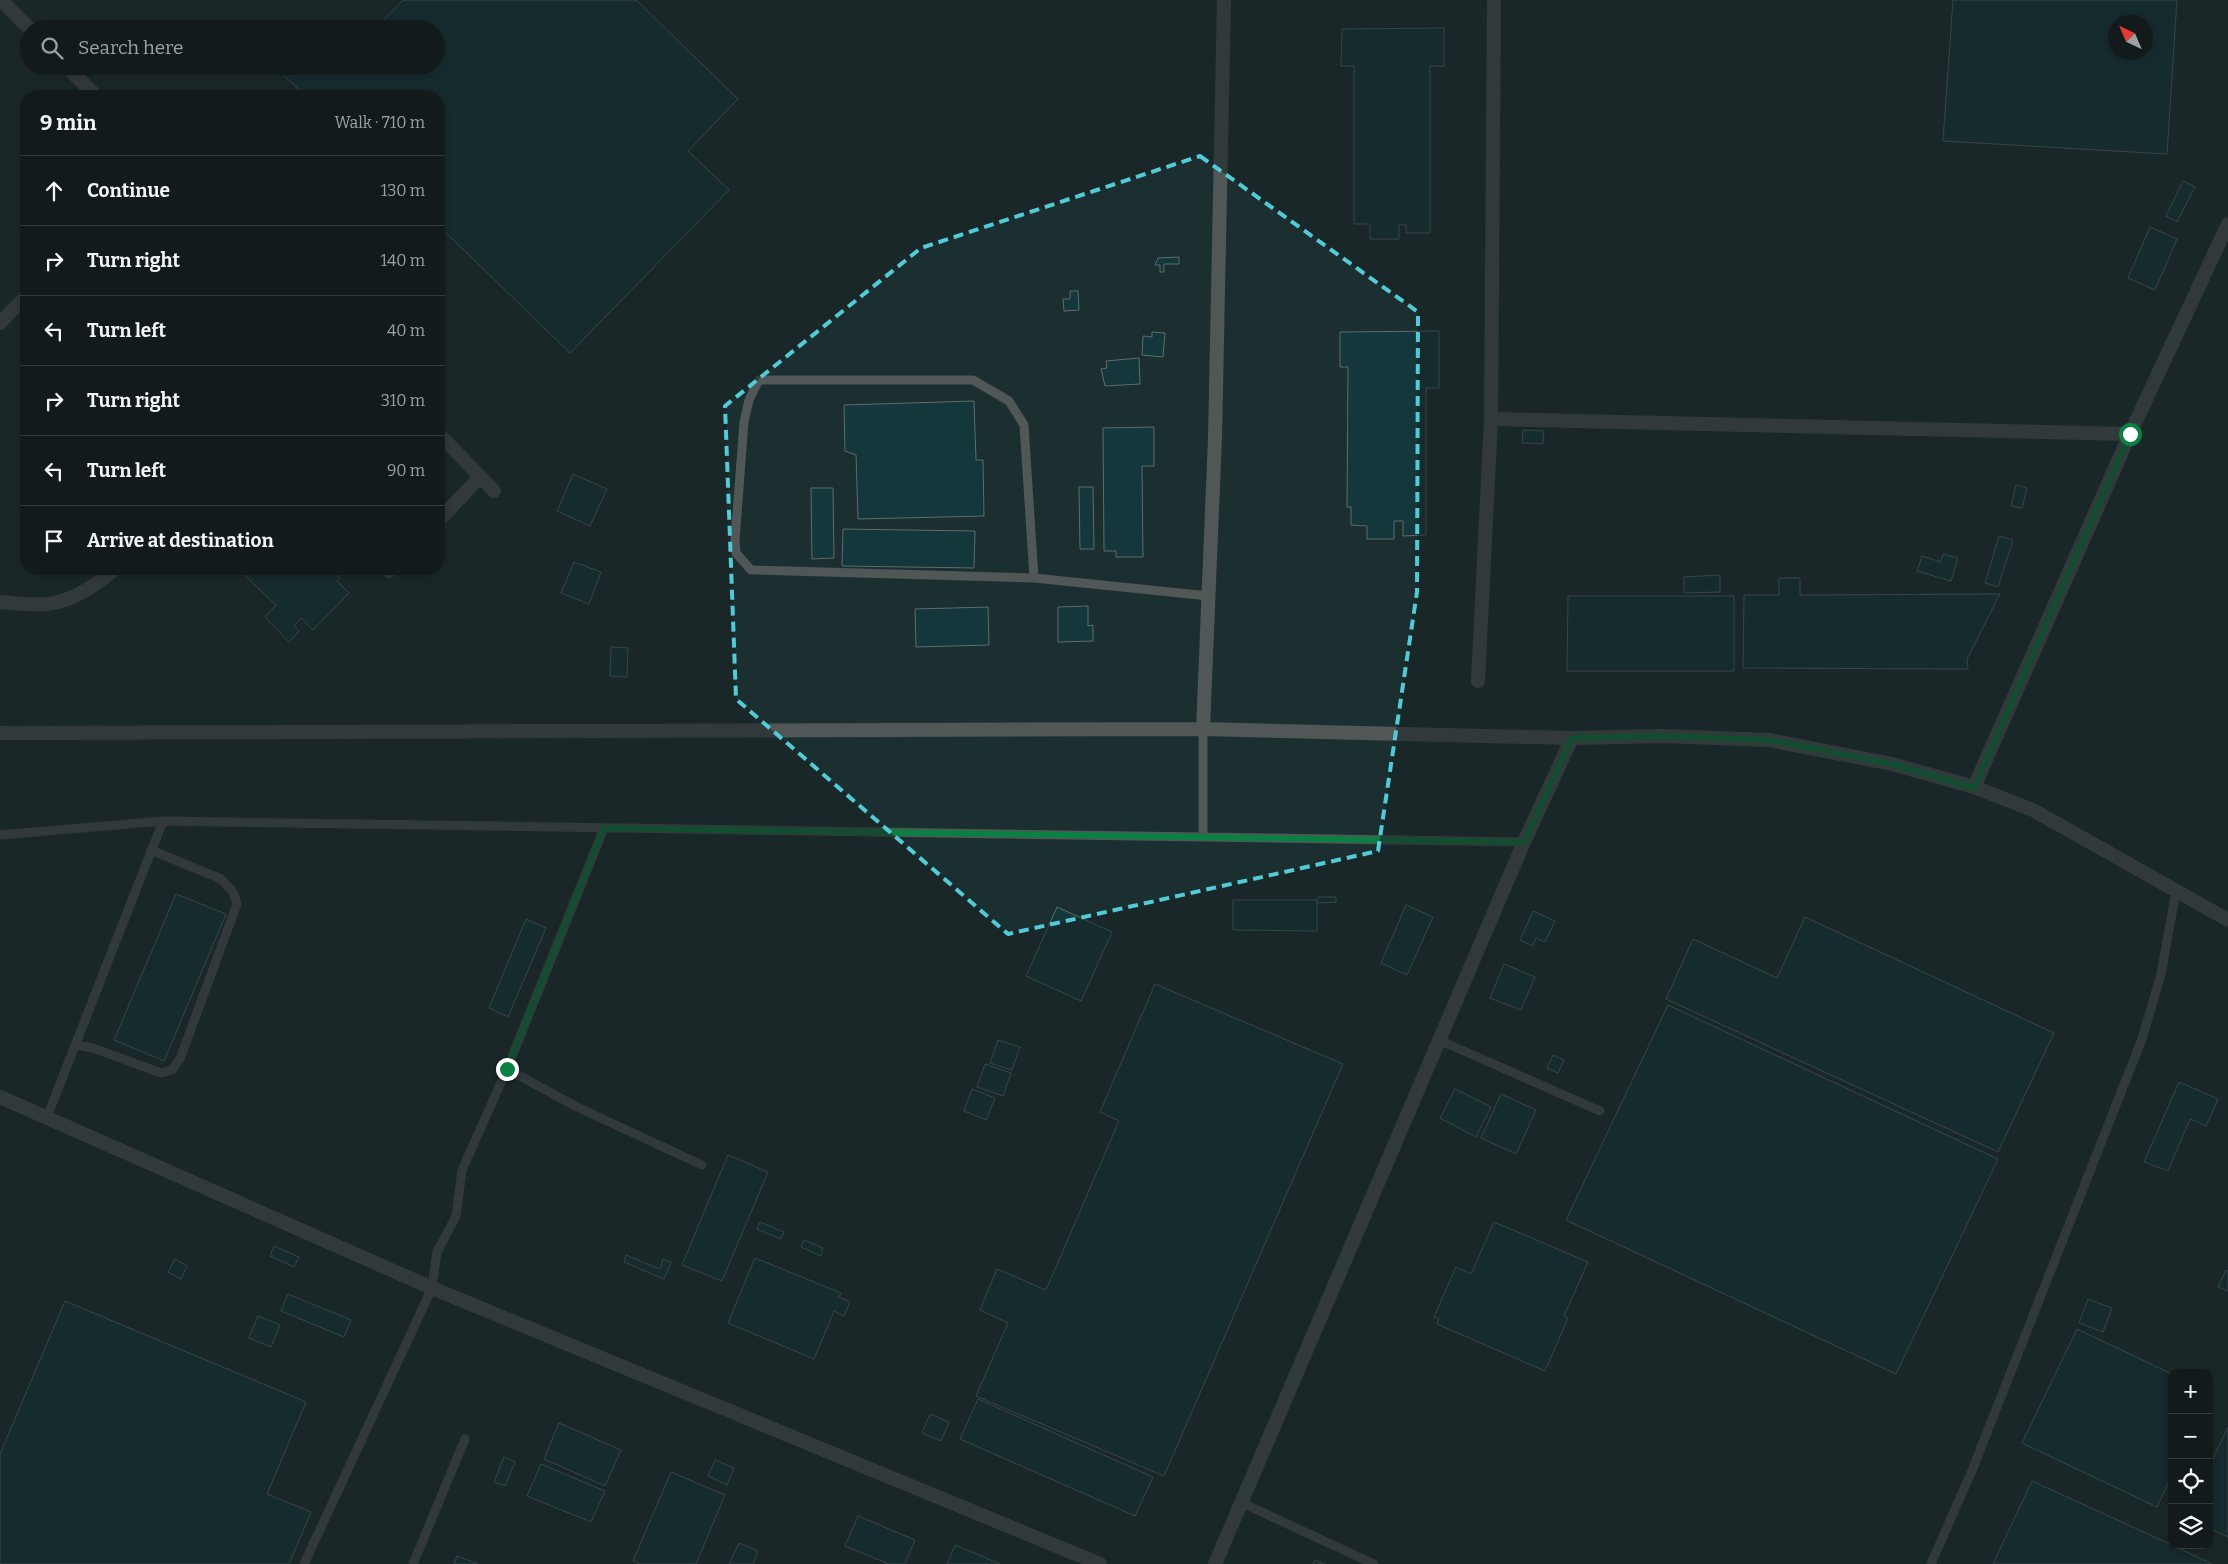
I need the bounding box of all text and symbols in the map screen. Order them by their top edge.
north arrow [2108,15,2153,60]
search box [20,20,445,75]
icon: search [38,34,66,62]
text: Search here [78,36,183,59]
text: 9 min [40,110,96,136]
text: Walk · 710 m [334,113,425,132]
icon: ahead [40,177,68,205]
text: Continue [87,179,170,202]
text: 130 m [381,181,425,200]
icon: right [40,247,68,275]
text: Turn right [87,249,180,272]
text: 140 m [380,251,425,270]
icon: left [40,317,68,345]
text: Turn left [87,319,166,342]
text: 40 m [387,321,425,340]
icon: right [40,387,68,415]
text: Turn right [87,389,180,412]
text: 310 m [381,391,425,410]
route start [2119,423,2142,446]
icon: left [40,457,68,485]
text: Turn left [87,459,166,482]
text: 90 m [387,461,425,480]
icon: arrive [40,527,68,555]
text: Arrive at destination [87,529,274,552]
route end [496,1058,519,1081]
map controls [2168,1369,2213,1549]
button: + [2168,1369,2213,1414]
button: − [2168,1414,2213,1459]
button: locate [2168,1459,2213,1504]
button: layers [2168,1504,2213,1549]

